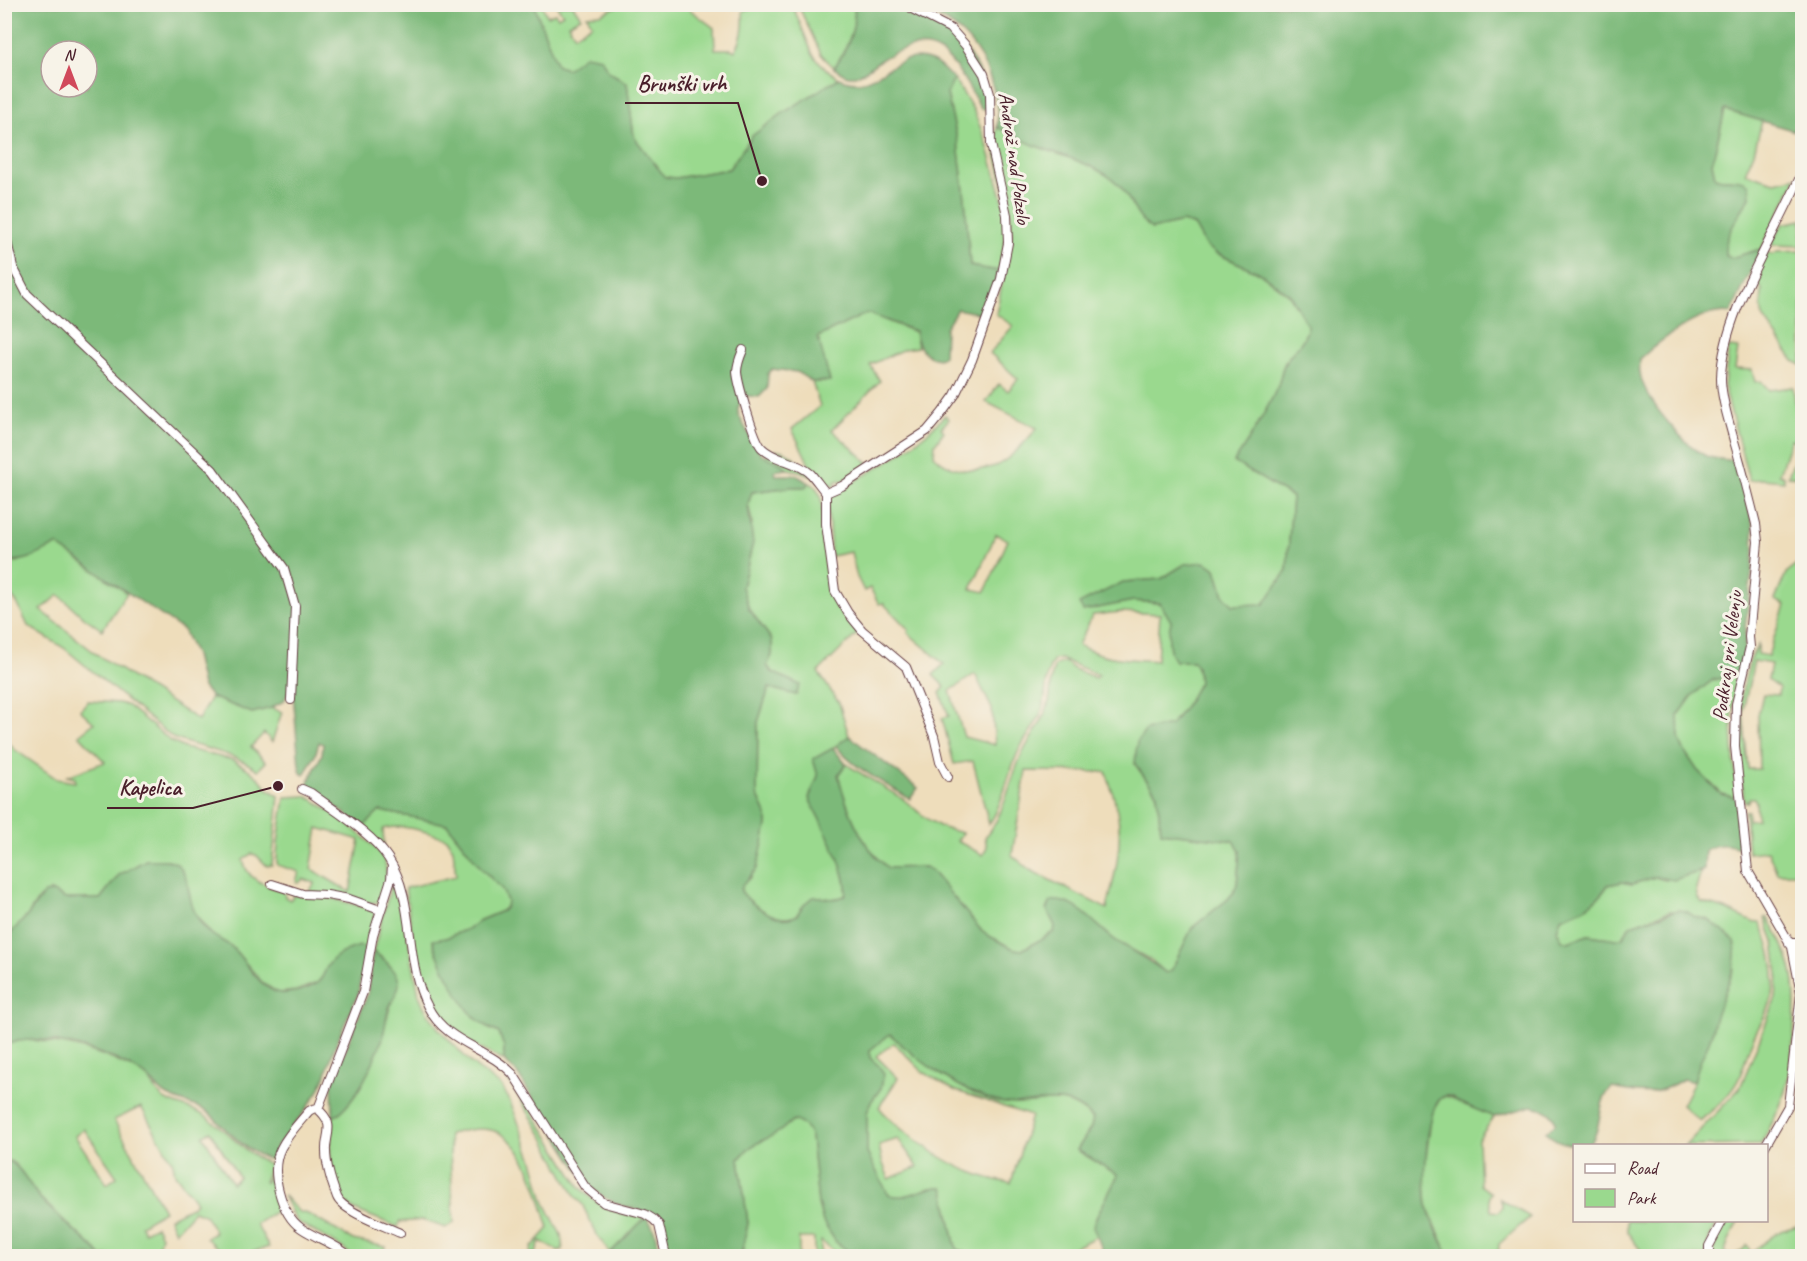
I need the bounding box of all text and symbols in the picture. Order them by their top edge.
north arrow [39,39,99,99]
text: N [64,45,77,65]
callout: Brunški vrh [625,63,738,103]
text: Brunški vrh [638,70,728,98]
street label: Andraž nad Polzelo [993,90,1037,227]
street label: Podkraj pri Velenju [1706,588,1748,723]
callout: Kapelica [107,768,193,808]
text: Kapelica [119,774,183,802]
legend [1573,1144,1768,1222]
text: Road [1627,1157,1660,1179]
text: Park [1627,1187,1657,1209]

